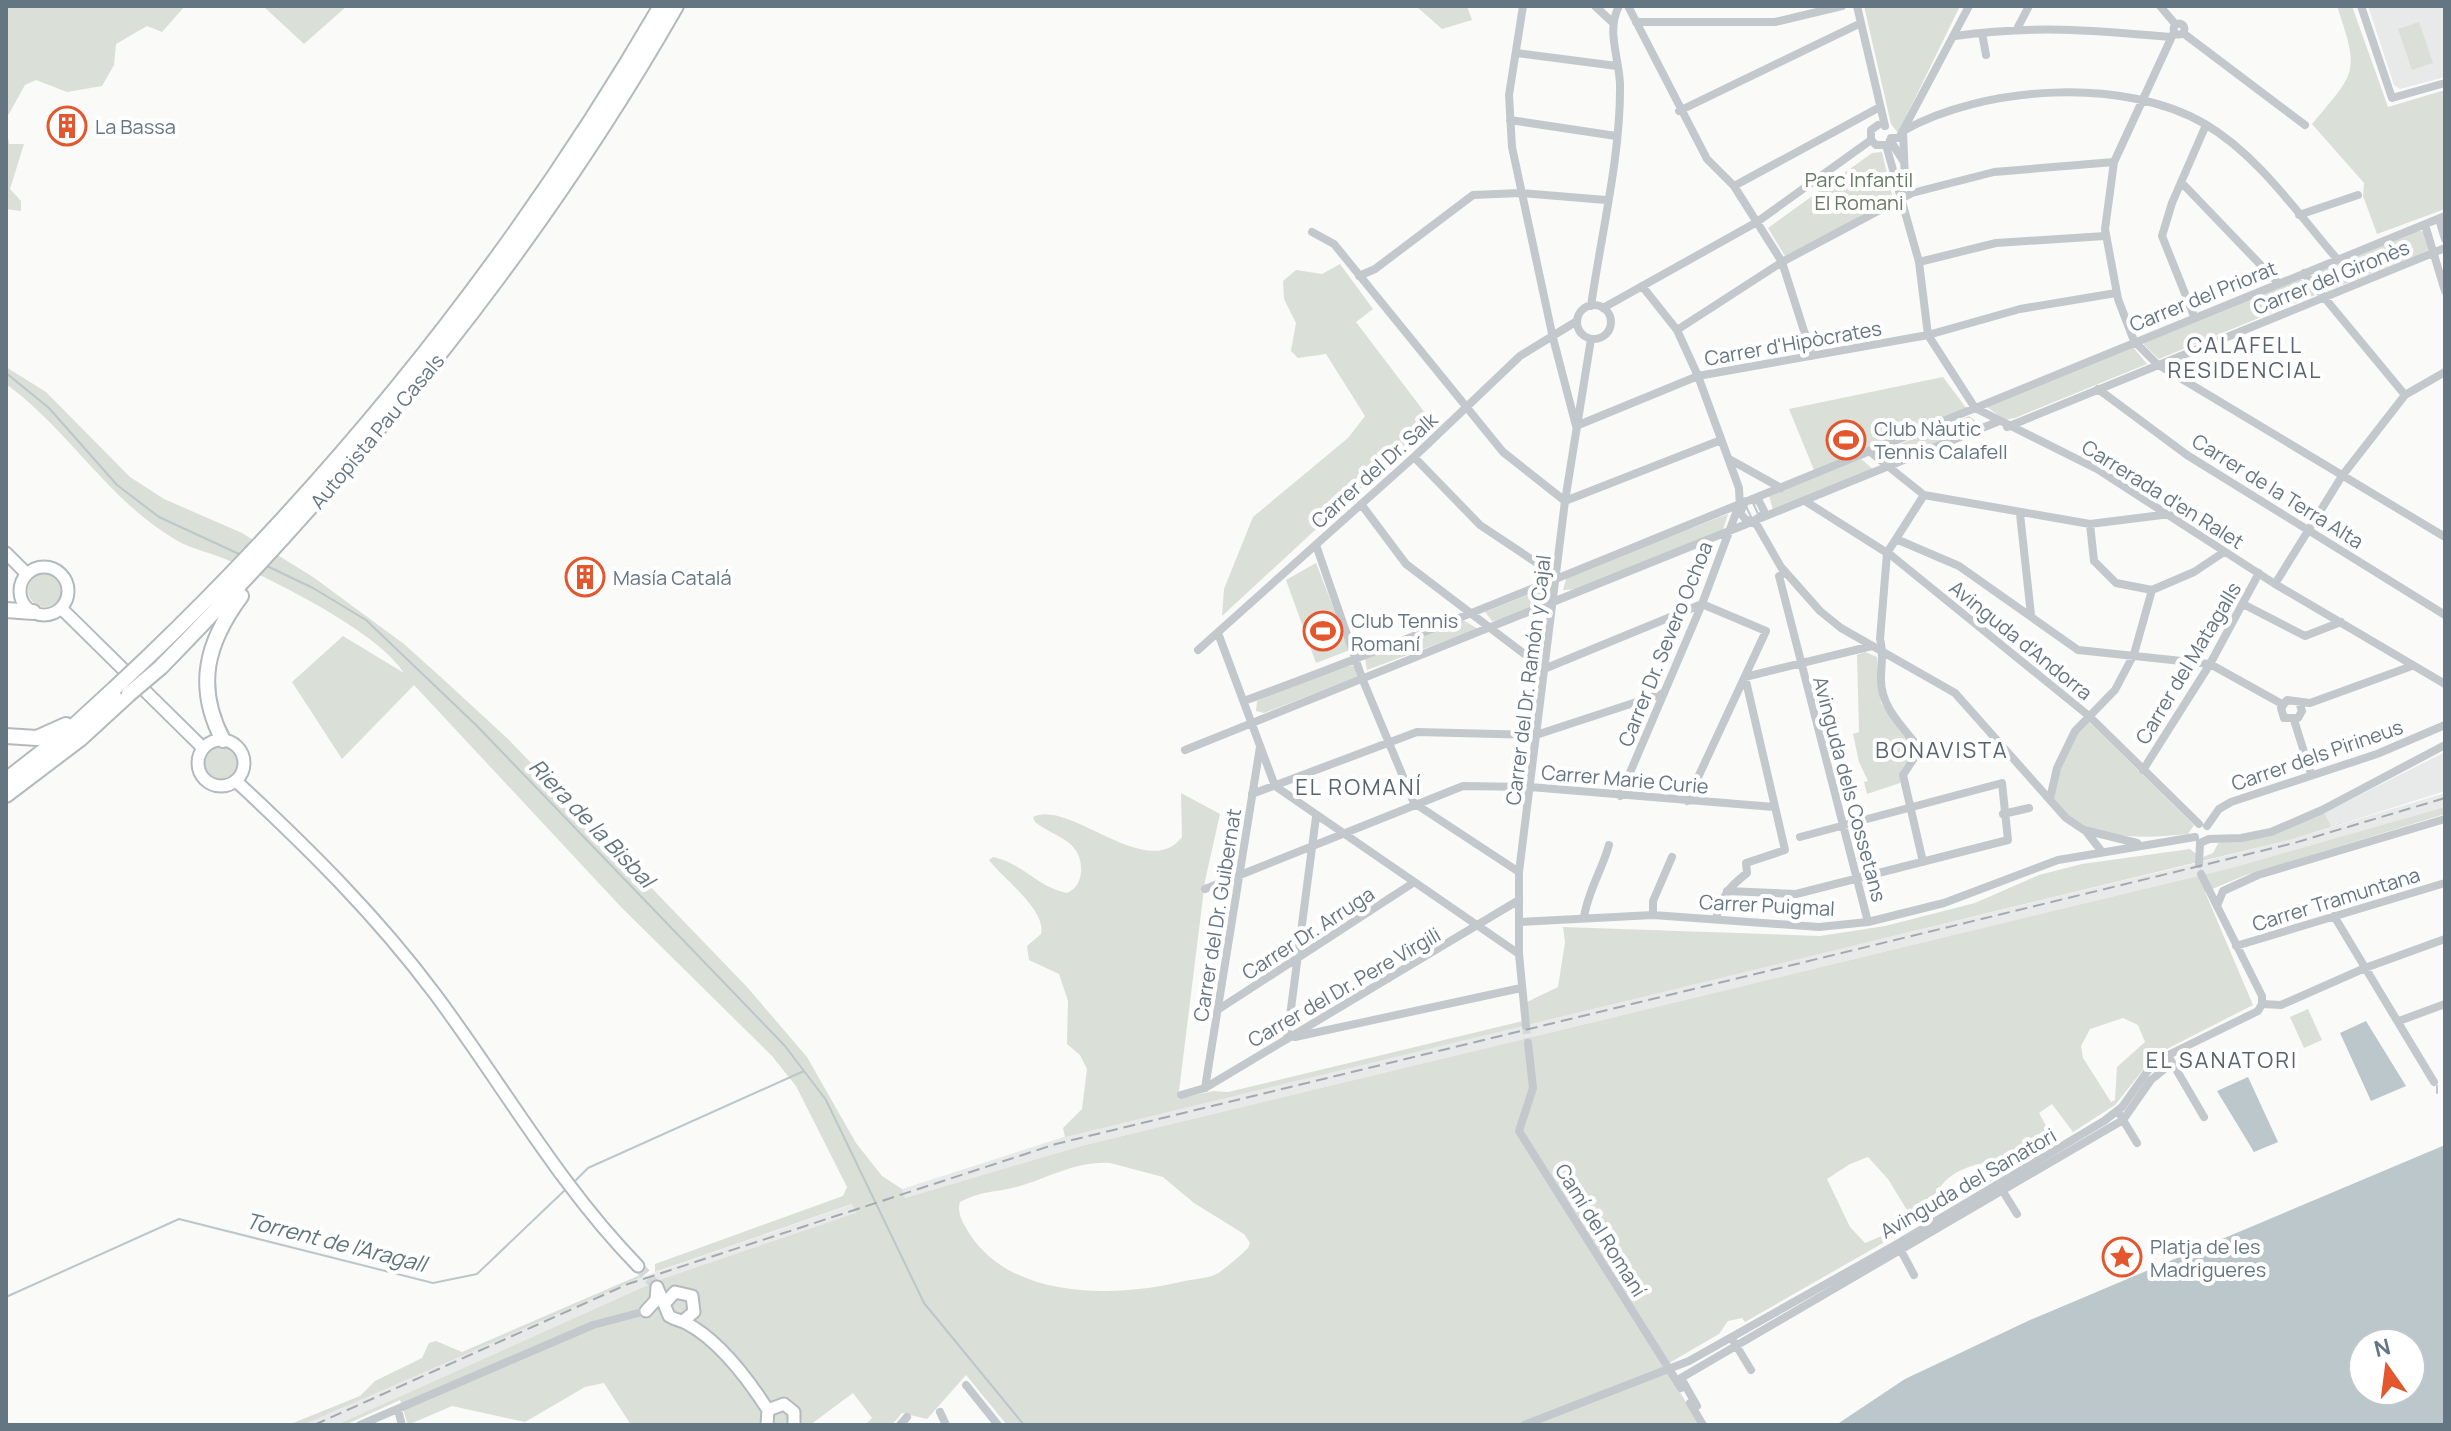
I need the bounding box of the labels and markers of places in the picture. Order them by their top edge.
building icon: La Bassa [46,105,88,147]
place label: La Bassa [95,113,176,140]
place label: Club Nàutic Tennis Calafell [1874,415,2008,465]
sports icon: Club Nàutic Tennis Calafell [1825,419,1867,461]
building icon: Masía Catalá [564,556,606,598]
place label: Masía Catalá [613,564,732,591]
place label: Club Tennis Romaní [1351,607,1458,657]
sports icon: Club Tennis Romaní [1302,610,1344,652]
place label: Platja de les Madrigueres [2150,1233,2266,1283]
place icon: Platja de les Madrigueres [2101,1236,2143,1278]

